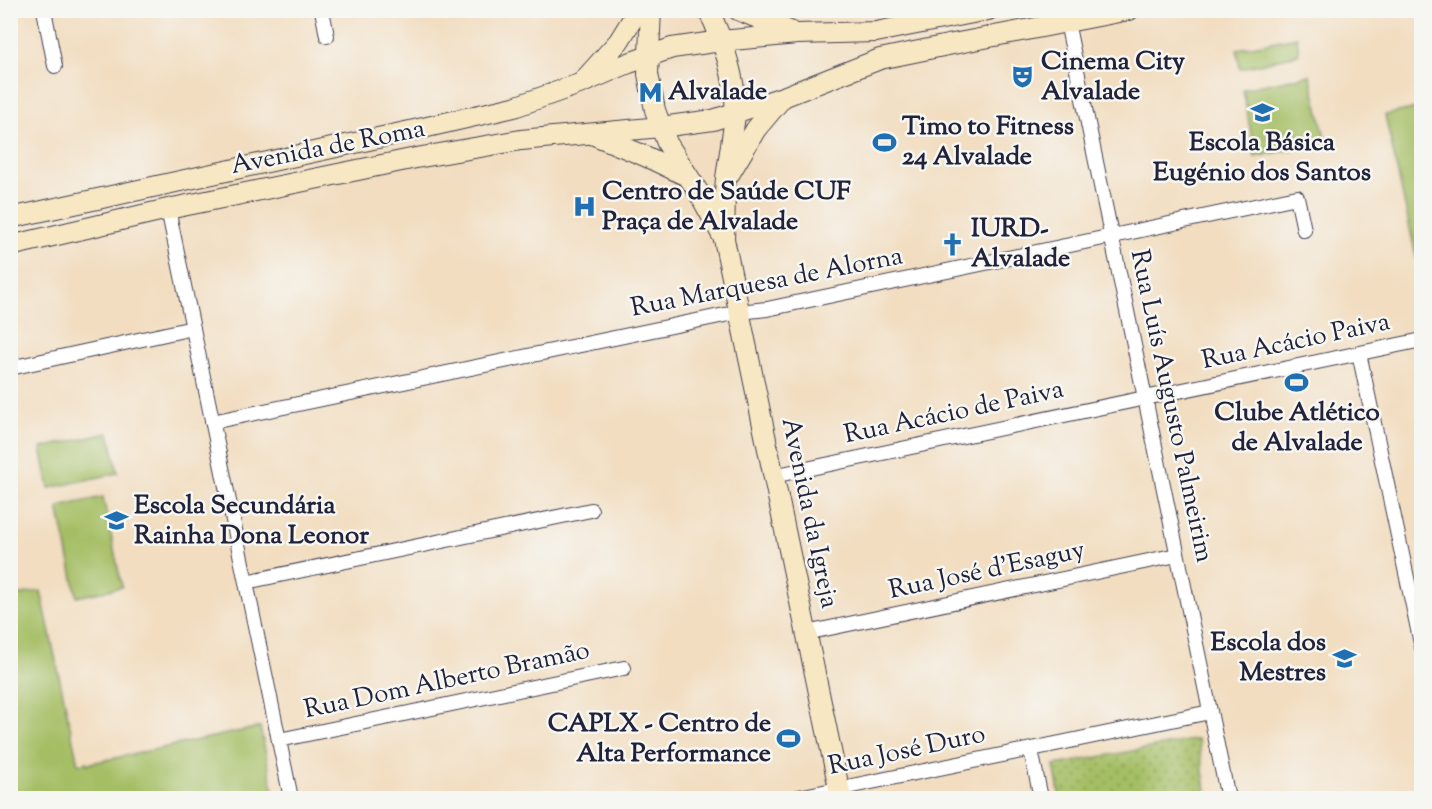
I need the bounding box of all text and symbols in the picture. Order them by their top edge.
place label: Cinema City Alvalade [1041,44,1185,111]
theatre icon: Cinema City Alvalade [1010,64,1036,90]
place label: Alvalade [668,74,767,111]
metro station icon: Alvalade [637,79,663,105]
school or university icon: Escola Básica Eugénio dos Santos [1249,99,1275,125]
place label: Timo to Fitness 24 Alvalade [902,109,1074,176]
street label: Avenida de Roma [228,111,428,185]
place label: Escola Básica Eugénio dos Santos [1153,125,1371,192]
sports icon: Timo to Fitness 24 Alvalade [871,129,897,155]
place label: Centro de Saúde CUF Praça de Alvalade [602,174,851,241]
hospital icon: Centro de Saúde CUF Praça de Alvalade [571,194,597,220]
place label: IURD- Alvalade [971,211,1070,278]
church icon: IURD- Alvalade [940,231,966,257]
street label: Rua Marquesa de Alorna [628,238,906,328]
street label: Rua Luís Augusto Palmeirim [1120,246,1222,566]
street label: Rua Acácio Paiva [1198,304,1394,380]
sports icon: Clube Atlético de Alvalade [1284,369,1310,395]
street label: Rua Acácio de Paiva [841,372,1067,454]
place label: Clube Atlético de Alvalade [1214,395,1380,462]
street label: Avenida da Igreja [771,414,847,612]
place label: Escola Secundária Rainha Dona Leonor [134,488,369,555]
school or university icon: Escola Secundária Rainha Dona Leonor [103,508,129,534]
street label: Rua José d'Esaguy [886,532,1088,610]
place label: Escola dos Mestres [1211,625,1326,692]
street label: Rua Dom Alberto Bramão [301,633,593,729]
school or university icon: Escola dos Mestres [1331,645,1357,671]
place label: CAPLX - Centro de Alta Performance [548,706,771,773]
street label: Rua José Duro [825,716,989,786]
sports icon: CAPLX - Centro de Alta Performance [776,726,802,752]

